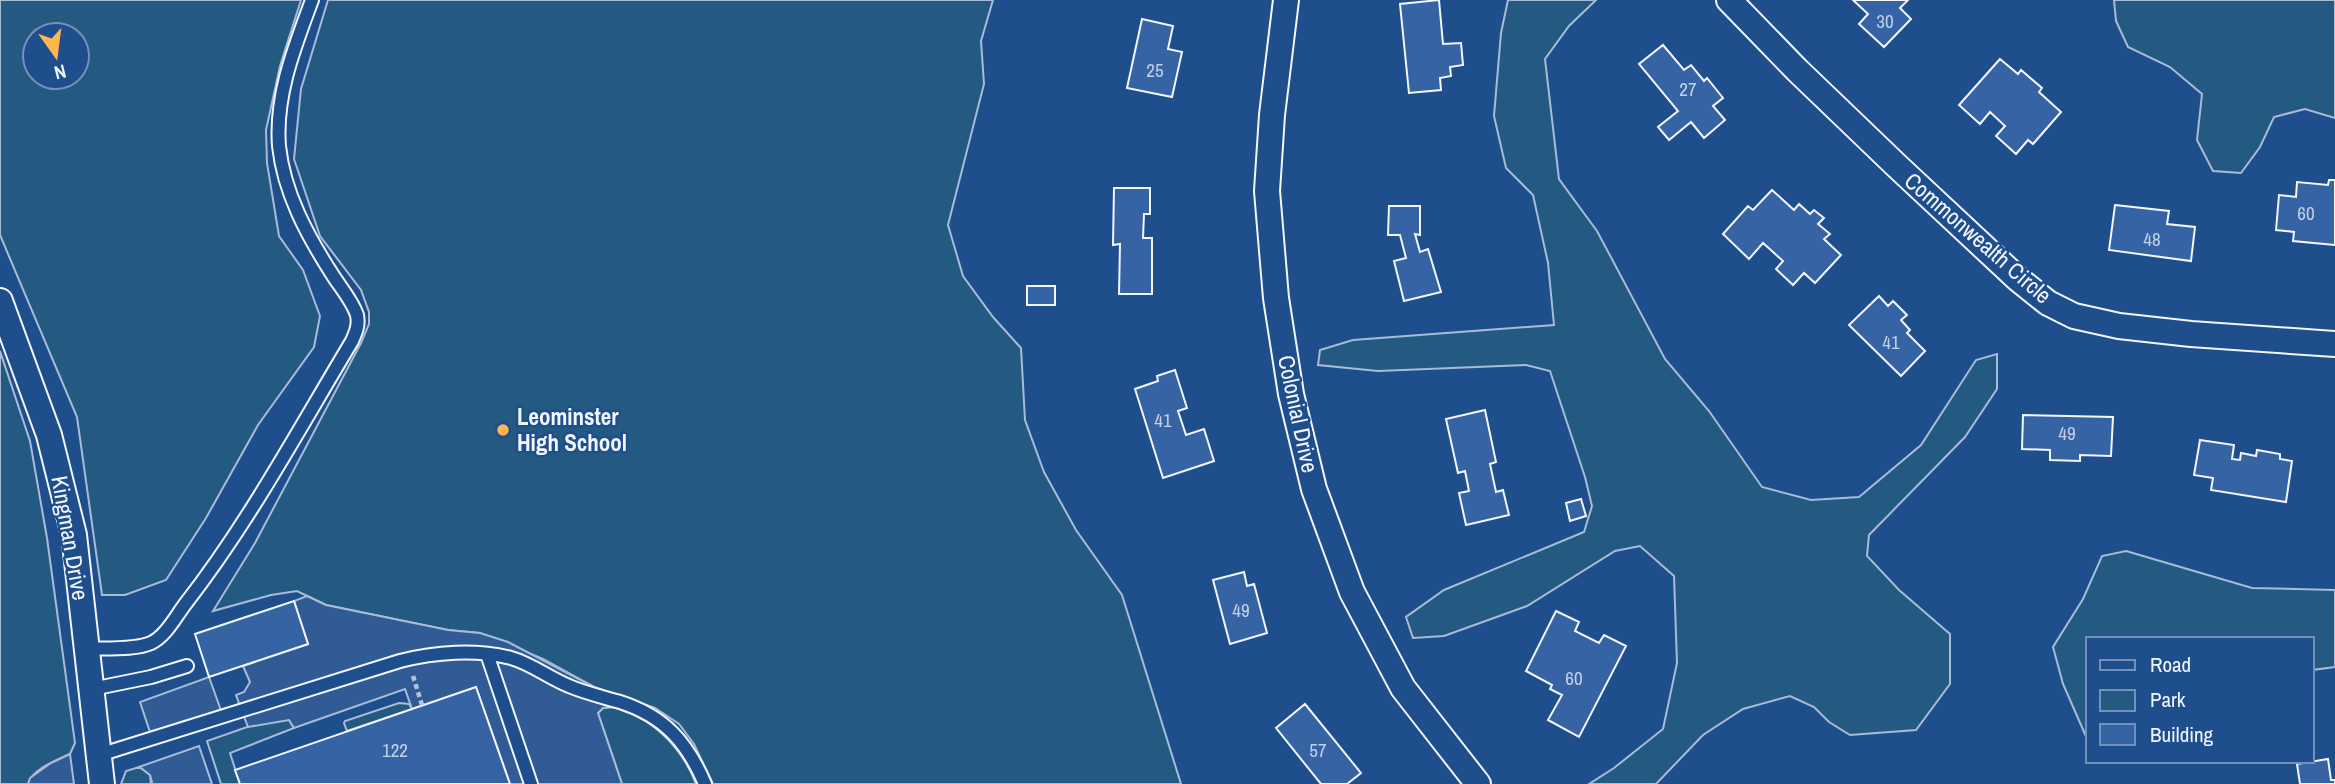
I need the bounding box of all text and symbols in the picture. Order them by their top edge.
house number: 30 [1876,8,1894,34]
north arrow [21,21,91,91]
house number: 25 [1146,57,1164,83]
text: N [52,59,69,86]
house number: 27 [1679,76,1697,102]
street label: Commonwealth Circle [1898,165,2058,310]
house number: 60 [2297,200,2315,226]
house number: 48 [2143,226,2161,252]
house number: 41 [1882,329,1900,355]
street label: Colonial Drive [1271,352,1326,476]
place label: Leominster High School [517,401,627,458]
house number: 41 [1154,407,1172,433]
house number: 49 [2058,420,2076,446]
marker: Leominster High School [495,422,511,438]
street label: Kingman Drive [44,473,97,603]
house number: 49 [1232,597,1250,623]
legend [2086,637,2314,763]
text: Road [2150,650,2191,679]
house number: 60 [1565,665,1583,691]
text: Park [2150,685,2186,714]
text: Building [2150,720,2214,749]
house number: 122 [382,737,408,763]
house number: 57 [1309,737,1327,763]

